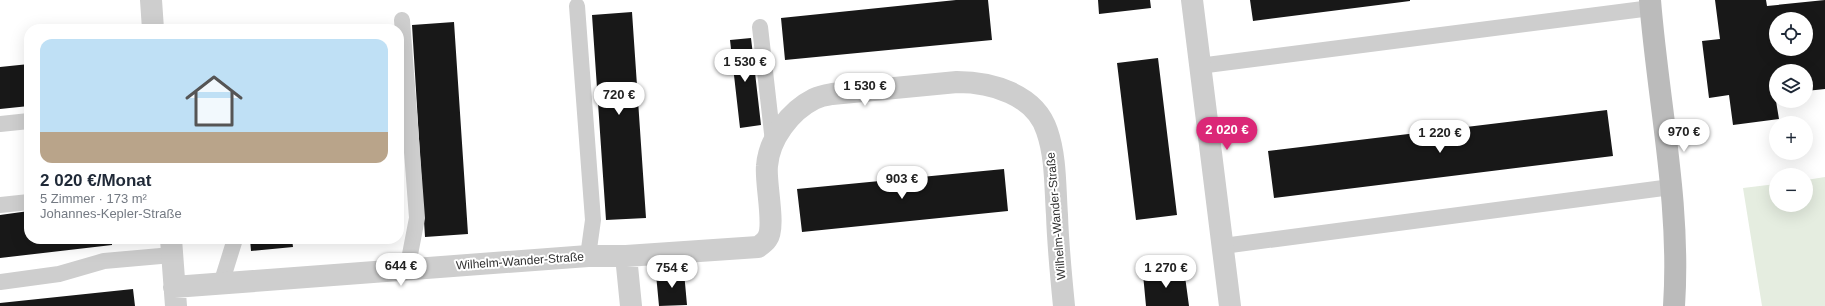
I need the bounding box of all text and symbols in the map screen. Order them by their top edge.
map controls [1769,12,1813,212]
button: locate [1769,12,1813,56]
pin: 1 530 € [708,49,782,83]
text: 1 530 € [723,54,767,69]
button: layers [1769,64,1813,108]
icon: home [178,65,250,137]
pin: 1 530 € [828,73,902,107]
text: 1 530 € [843,78,887,93]
pin: 720 € [591,82,647,116]
text: 720 € [603,87,635,102]
button: + [1769,116,1813,160]
pin: 2 020 € [1190,117,1264,151]
pin: 970 € [1656,119,1712,153]
pin: 1 220 € [1403,120,1477,154]
text: 2 020 € [1205,122,1249,137]
text: 970 € [1668,124,1700,139]
text: 1 220 € [1418,125,1462,140]
street label: Wilhelm-Wander-Straße [1043,151,1069,280]
pin: 903 € [874,166,930,200]
button: − [1769,168,1813,212]
text: 2 020 €/Monat [40,171,152,190]
text: 903 € [886,171,918,186]
text: 5 Zimmer · 173 m² [40,191,147,206]
text: Johannes-Kepler-Straße [40,206,182,221]
street label: Wilhelm-Wander-Straße [456,250,585,272]
pin: 644 € [373,253,429,287]
pin: 754 € [644,255,700,289]
pin: 1 270 € [1129,255,1203,289]
text: 644 € [385,258,417,273]
text: 754 € [656,260,688,275]
text: 1 270 € [1144,260,1188,275]

